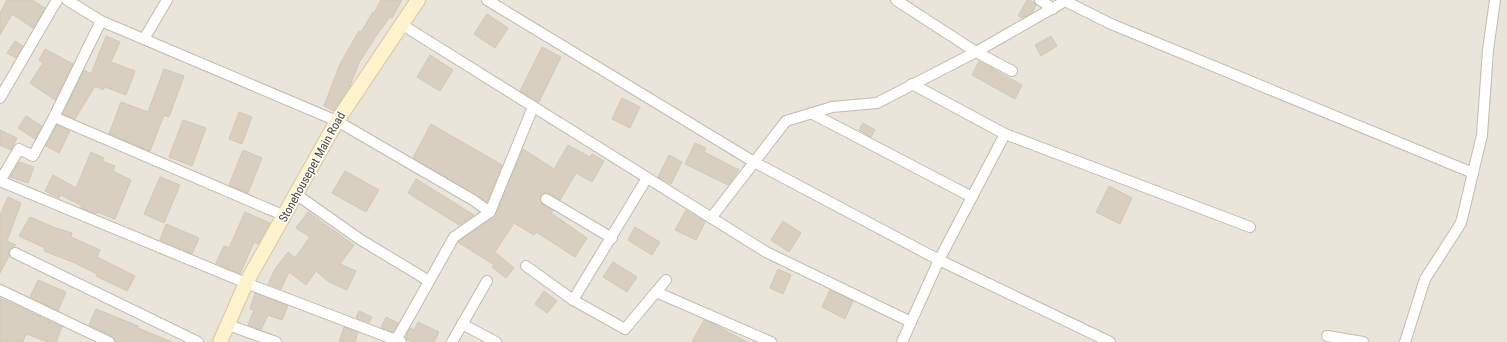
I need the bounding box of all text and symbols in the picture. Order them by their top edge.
street label: Stonehousepet Main Road [276,109,348,225]

